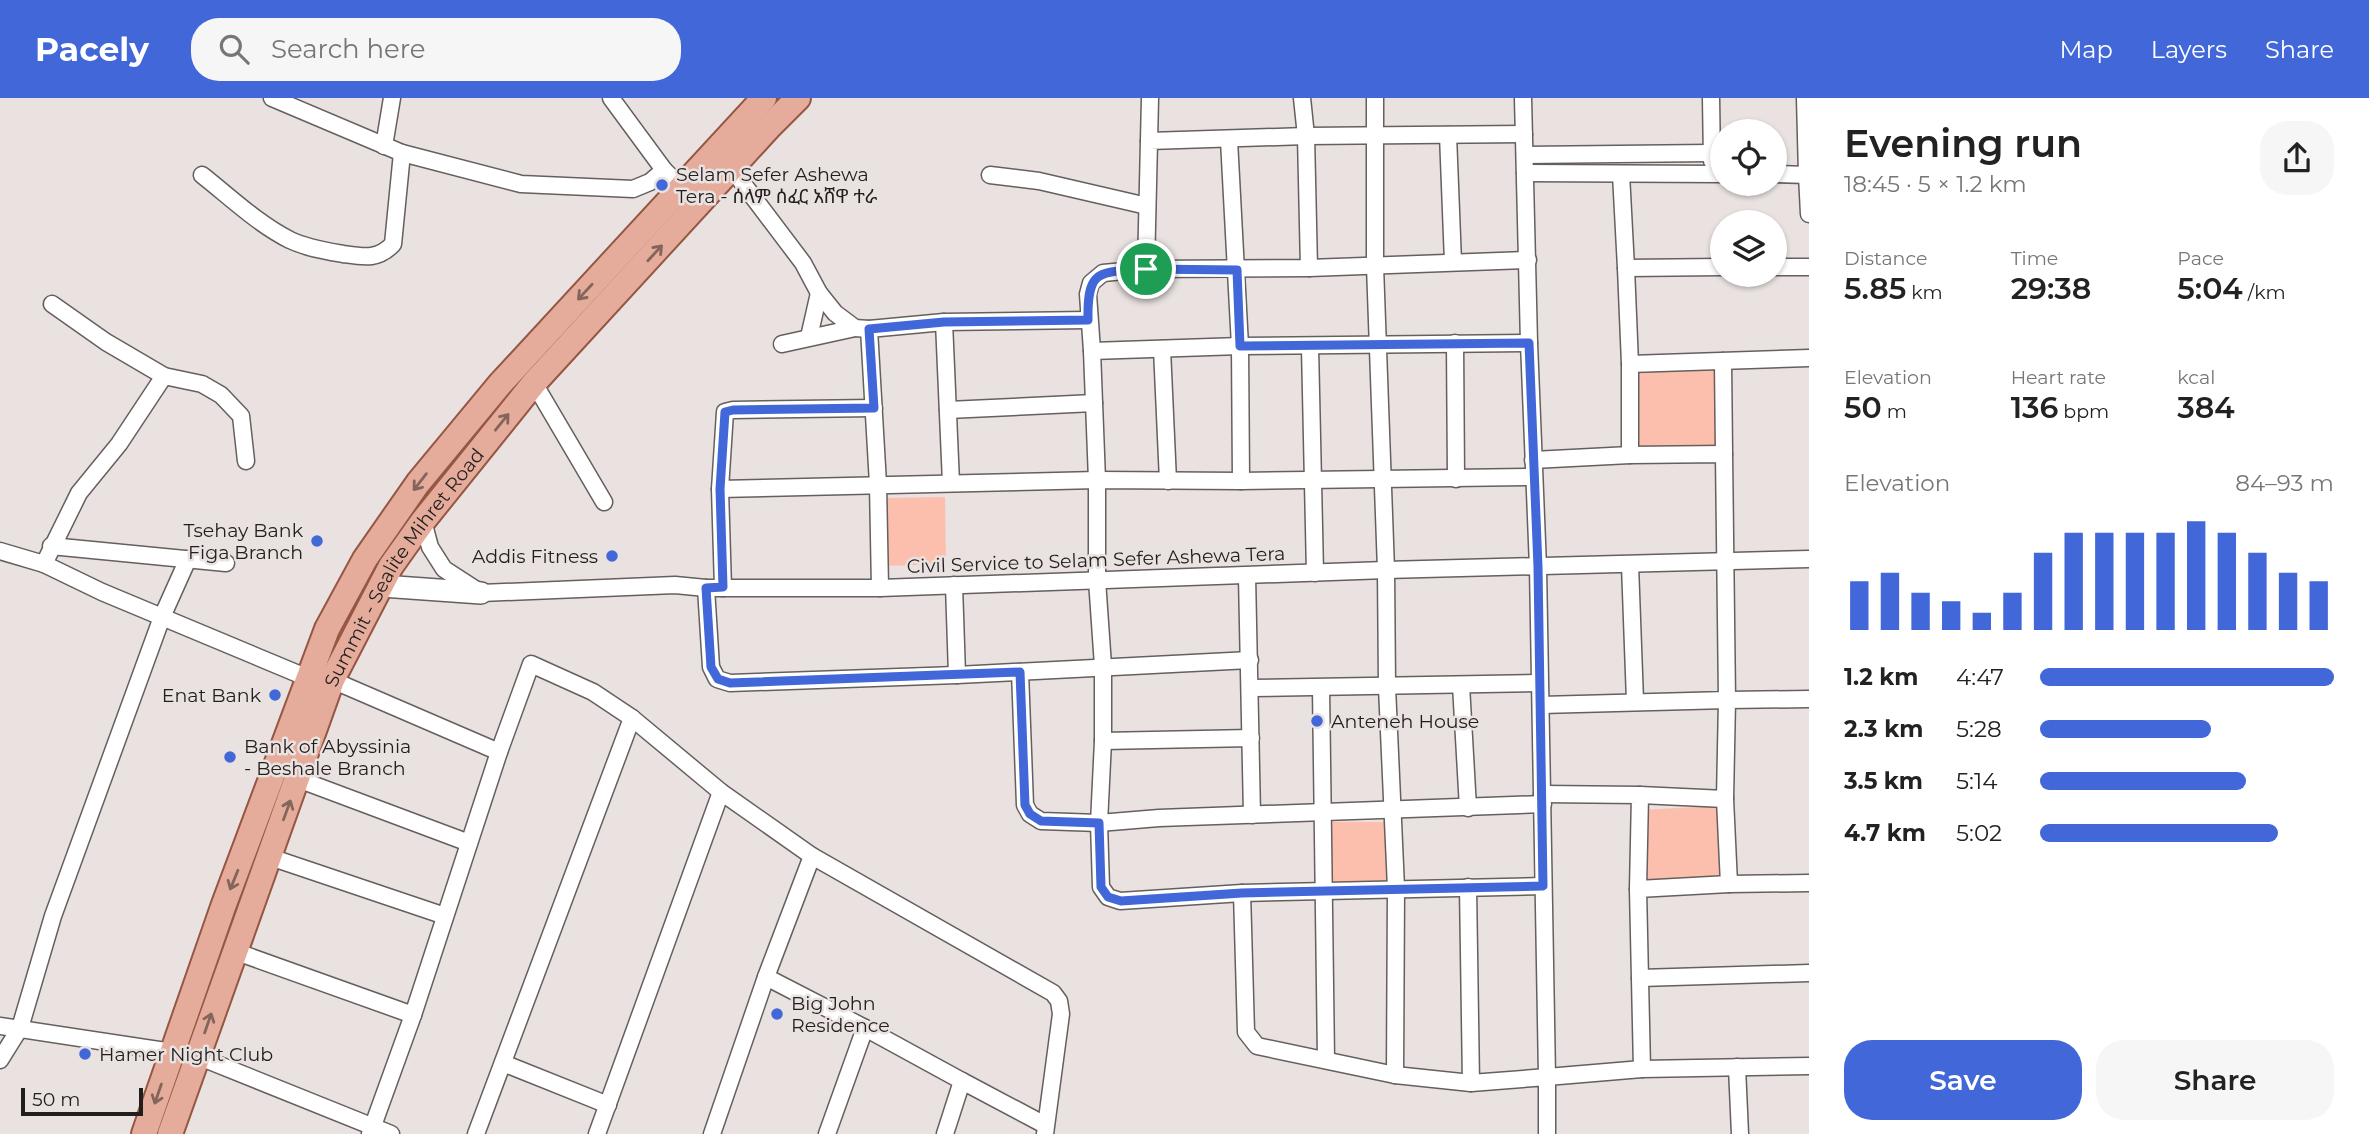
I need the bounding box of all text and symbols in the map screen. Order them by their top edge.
search box [191,18,681,81]
text: Pacely [35,29,149,69]
icon: search [215,30,253,68]
text: Search here [271,33,426,65]
text: Map [2059,35,2113,64]
text: Layers [2151,35,2227,64]
text: Share [2265,35,2334,64]
map controls [1710,119,1787,287]
button: locate [1710,119,1787,196]
text: Evening run [1844,120,2082,167]
button: share [2260,121,2334,195]
place label: Selam Sefer Ashewa Tera - ሰላም ሰፈር አሸዋ ተራ [676,163,878,208]
text: 18:45 · 5 × 1.2 km [1844,170,2027,198]
marker: Selam Sefer Ashewa Tera - ሰላም ሰፈር አሸዋ ተራ [654,177,670,193]
button: layers [1710,210,1787,287]
pin [1116,239,1176,299]
one-way arrow [646,245,663,262]
text: Distance [1844,247,1927,270]
text: Time [2011,247,2058,270]
text: Pace [2177,247,2224,270]
icon: arrive [1127,250,1165,288]
text: 5.85 [1844,270,1906,307]
text: 29:38 [2011,270,2091,307]
text: 5:04 [2177,270,2243,307]
text: km [1906,281,1943,304]
text: /km [2243,281,2286,304]
one-way arrow [577,283,594,300]
text: Elevation [1844,366,1932,389]
text: Heart rate [2011,366,2106,389]
text: kcal [2177,366,2215,389]
text: 50 [1844,389,1882,426]
text: 136 [2011,389,2058,426]
text: 384 [2177,389,2235,426]
text: m [1882,400,1907,423]
text: bpm [2058,400,2109,423]
one-way arrow [495,413,510,431]
street label: Summit - Sealite Mihret Road [319,443,489,690]
text: Elevation [1844,469,1950,497]
text: 84–93 m [2235,469,2334,497]
one-way arrow [412,473,427,491]
place label: Tsehay Bank Figa Branch [183,519,304,564]
marker: Tsehay Bank Figa Branch [309,533,325,549]
street label: Civil Service to Selam Sefer Ashewa Tera [906,542,1286,578]
place label: Addis Fitness [472,545,598,568]
marker: Addis Fitness [604,548,620,564]
text: 1.2 km [1844,663,1918,691]
text: 4:47 [1956,663,2004,691]
place label: Enat Bank [162,684,262,707]
marker: Enat Bank [267,687,283,703]
place label: Anteneh House [1331,710,1479,733]
marker: Anteneh House [1309,713,1325,729]
text: 2.3 km [1844,715,1923,743]
text: 5:28 [1956,715,2002,743]
place label: Bank of Abyssinia - Beshale Branch [244,735,411,780]
marker: Bank of Abyssinia - Beshale Branch [222,749,238,765]
text: 3.5 km [1844,767,1923,795]
text: 5:14 [1956,767,1997,795]
one-way arrow [282,799,294,821]
text: 4.7 km [1844,819,1926,847]
text: 5:02 [1956,819,2002,847]
one-way arrow [227,869,240,891]
place label: Big John Residence [791,992,890,1037]
marker: Big John Residence [769,1006,785,1022]
one-way arrow [203,1013,216,1035]
button: Save [1844,1040,2082,1120]
button: Share [2096,1040,2334,1120]
place label: Hamer Night Club [99,1043,273,1066]
marker: Hamer Night Club [77,1046,93,1062]
one-way arrow [151,1083,163,1105]
scale bar [21,1085,144,1117]
text: 50 m [32,1088,80,1111]

